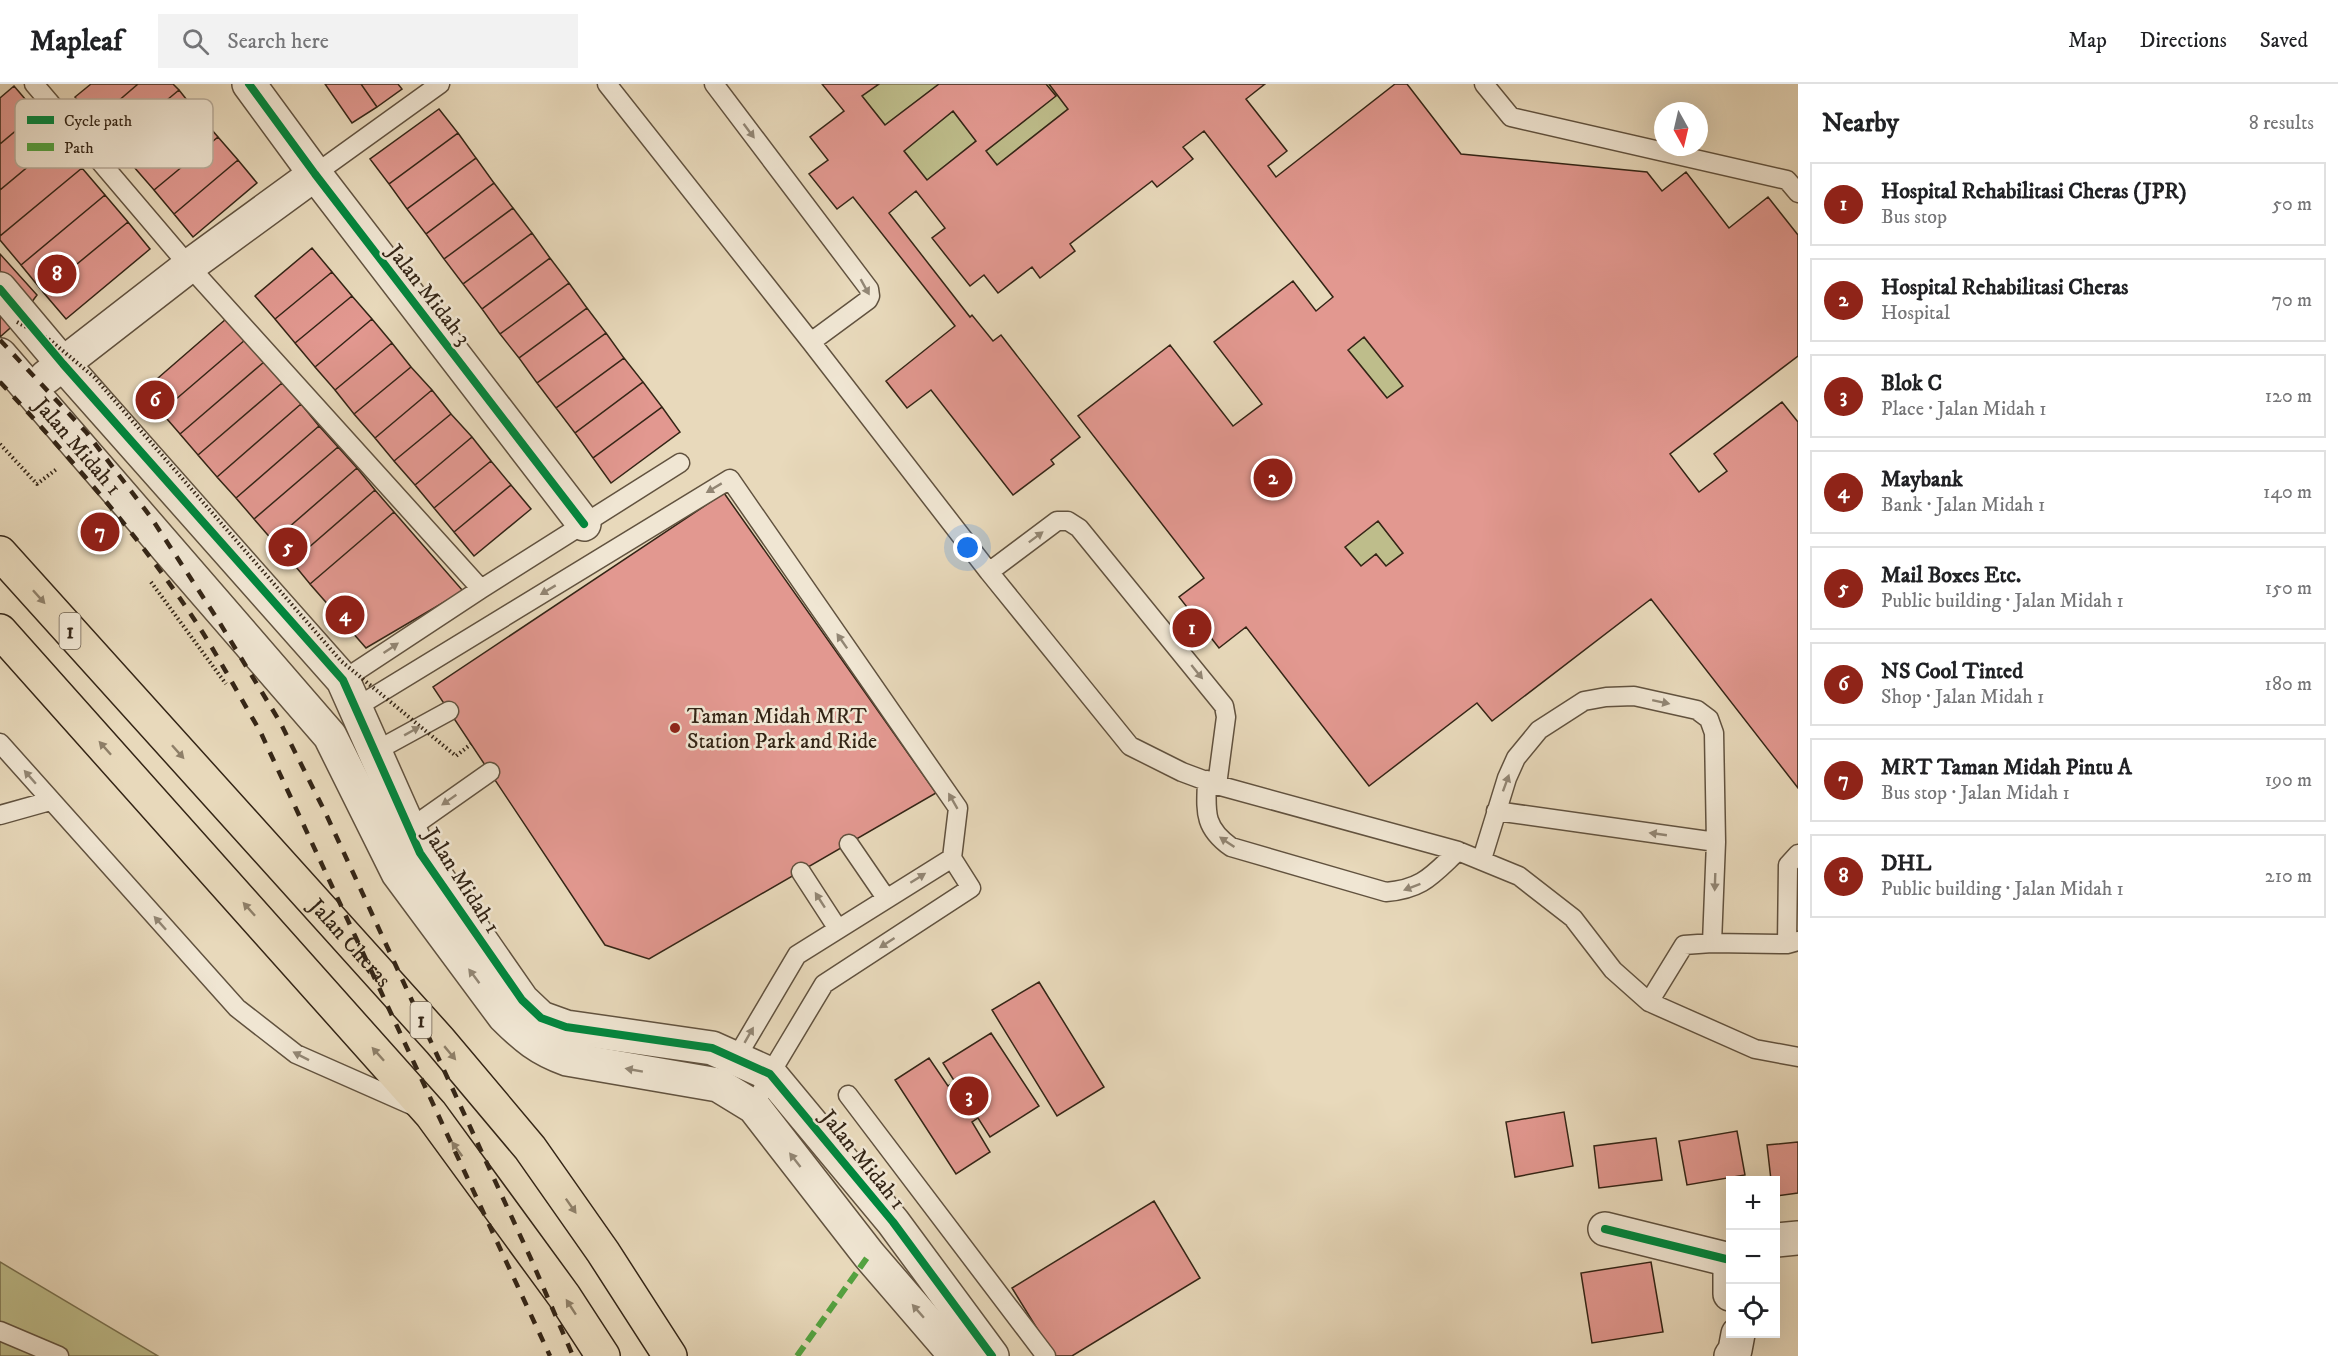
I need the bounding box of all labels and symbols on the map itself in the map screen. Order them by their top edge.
legend [15,99,213,168]
north arrow [1654,102,1708,156]
text: Cycle path [64,111,133,131]
one-way arrow [743,123,755,138]
text: Path [64,138,94,158]
street label: Jalan Midah 3 [380,238,477,351]
pin: 8 [38,252,76,297]
one-way arrow [860,278,870,296]
pin: 6 [136,378,174,422]
street label: Jalan Midah 1 [27,391,127,501]
pin: 2 [1254,456,1292,500]
one-way arrow [706,483,722,494]
pin: 7 [80,510,120,554]
pin: 5 [268,524,308,570]
one-way arrow [1028,532,1043,544]
your location [953,533,982,562]
one-way arrow [540,585,556,596]
one-way arrow [32,589,45,604]
pin: 4 [326,592,364,638]
pin: 1 [1172,606,1212,650]
road number: 1 [60,613,80,649]
one-way arrow [837,633,848,649]
one-way arrow [383,642,399,654]
one-way arrow [1190,665,1203,680]
one-way arrow [1652,698,1671,707]
place label: Taman Midah MRT Station Park and Ride [687,703,877,755]
marker: Taman Midah MRT Station Park and Ride [668,721,682,735]
one-way arrow [403,727,420,737]
one-way arrow [98,740,112,755]
one-way arrow [171,745,185,760]
one-way arrow [24,770,37,785]
one-way arrow [1501,774,1511,792]
one-way arrow [948,792,958,809]
one-way arrow [442,794,458,806]
street label: Jalan Midah 1 [417,821,506,939]
one-way arrow [1649,829,1668,838]
one-way arrow [1218,837,1235,848]
one-way arrow [910,873,926,884]
one-way arrow [1710,873,1719,892]
one-way arrow [1403,882,1421,892]
street label: Jalan Cheras [302,892,397,993]
one-way arrow [814,892,825,908]
one-way arrow [243,902,256,917]
one-way arrow [154,916,167,931]
one-way arrow [879,938,895,949]
one-way arrow [469,968,481,983]
road number: 1 [410,1002,432,1038]
one-way arrow [744,1027,754,1044]
one-way arrow [443,1045,456,1060]
one-way arrow [371,1047,385,1062]
one-way arrow [293,1051,310,1060]
one-way arrow [624,1066,643,1075]
pin: 3 [950,1074,988,1118]
street label: Jalan Midah 1 [813,1103,911,1215]
one-way arrow [451,1141,463,1157]
one-way arrow [789,1152,802,1168]
one-way arrow [564,1198,576,1213]
one-way arrow [566,1299,577,1315]
one-way arrow [912,1304,925,1319]

